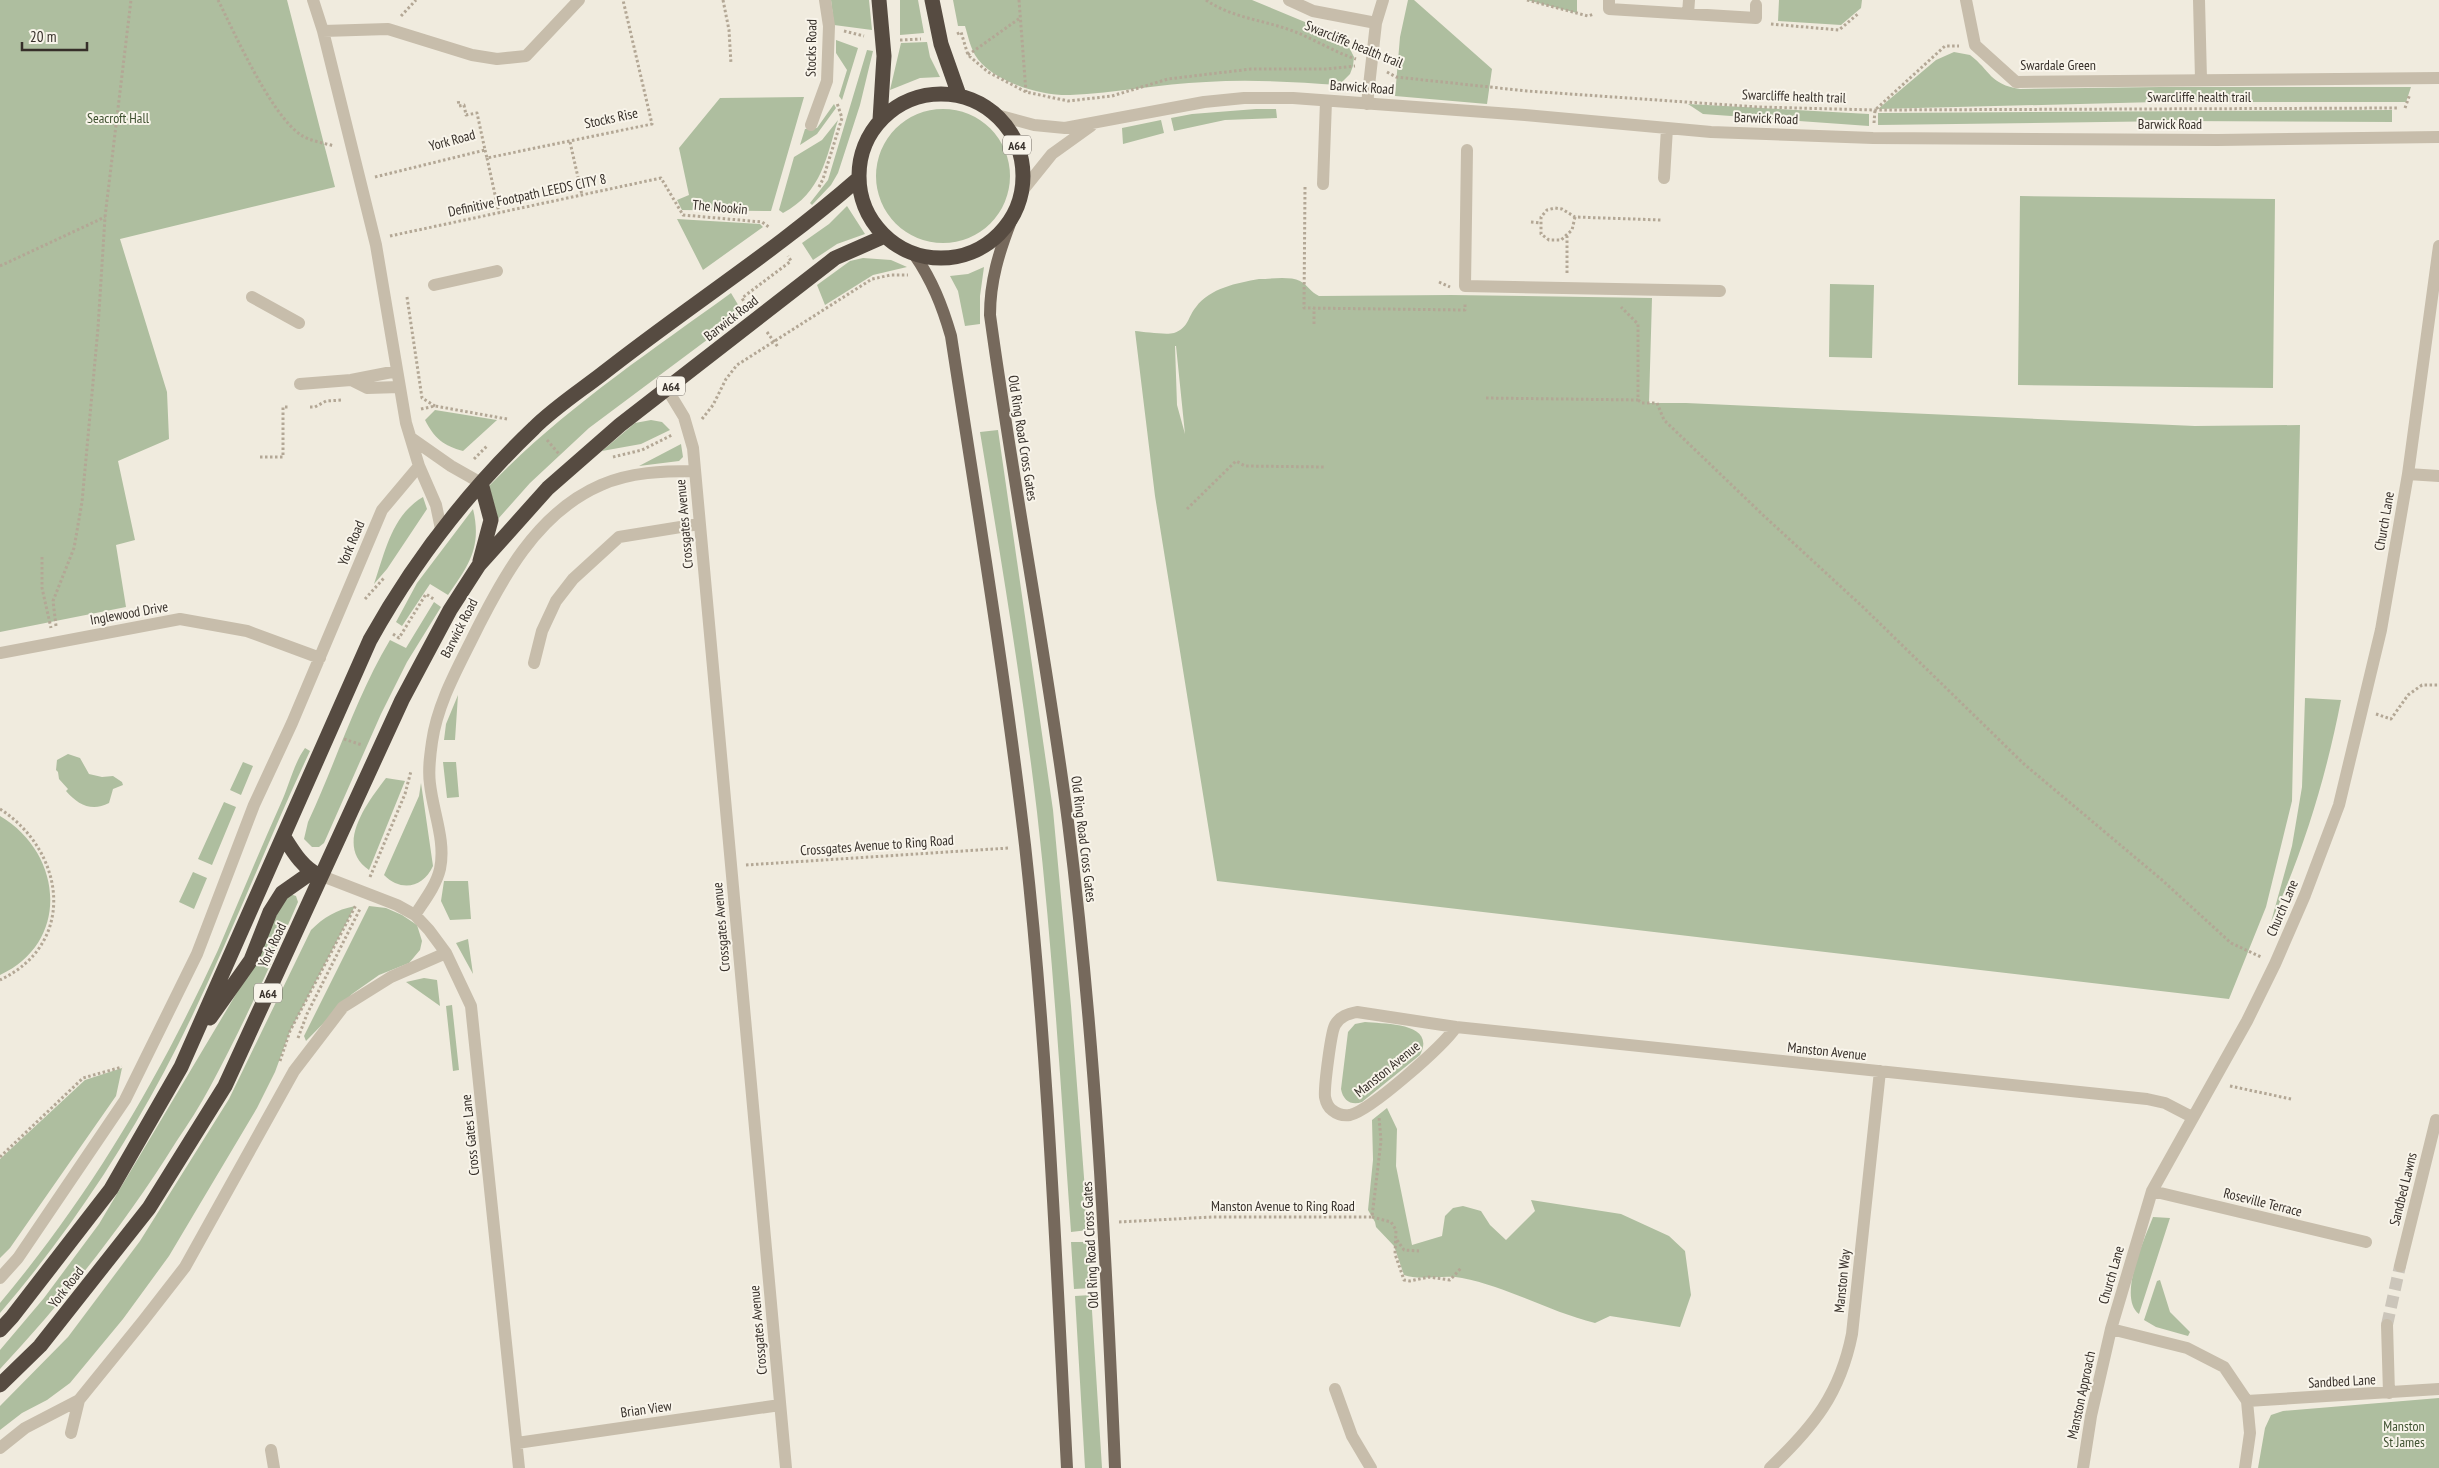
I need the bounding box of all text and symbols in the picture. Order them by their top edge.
street label: Swarcliffe health trail [1302,16,1406,72]
street label: Stocks Road [801,19,821,77]
scale bar [22,20,88,52]
text: 20 m [30,27,56,46]
street label: Swardale Green [2020,56,2096,74]
street label: Barwick Road [1329,76,1395,98]
street label: Swarcliffe health trail [1742,85,1847,107]
street label: Swarcliffe health trail [2147,88,2252,106]
street label: Stocks Rise [583,104,640,132]
street label: Barwick Road [1734,108,1798,128]
park label: Seacroft Hall [87,109,150,127]
street label: Barwick Road [2138,115,2202,133]
street label: York Road [427,125,477,155]
road number: A64 [1003,136,1031,154]
street label: Definitive Footpath LEEDS CITY 8 [446,169,608,221]
street label: The Nookin [692,196,748,218]
street label: Barwick Road [700,291,762,345]
street label: Old Ring Road Cross Gates [1004,374,1042,502]
road number: A64 [657,376,685,396]
street label: Crossgates Avenue [671,478,697,569]
street label: Church Lane [2370,490,2398,552]
street label: York Road [333,518,369,568]
street label: Barwick Road [436,595,482,661]
street label: Inglewood Drive [88,597,170,629]
street label: Old Ring Road Cross Gates [1067,775,1101,903]
street label: Crossgates Avenue to Ring Road [800,831,954,859]
street label: Church Lane [2262,877,2302,939]
street label: Crossgates Avenue [708,881,734,972]
street label: York Road [254,920,290,970]
road number: A64 [254,984,282,1002]
street label: Manston Avenue [1351,1037,1424,1101]
street label: Manston Avenue [1787,1038,1868,1064]
street label: Cross Gates Lane [457,1093,483,1176]
street label: Sandbed Lawns [2385,1150,2421,1228]
street label: Old Ring Road Cross Gates [1078,1181,1102,1309]
street label: Roseville Terrace [2222,1184,2304,1220]
street label: Manston Avenue to Ring Road [1211,1197,1355,1215]
street label: Church Lane [2094,1244,2128,1306]
street label: Manston Way [1830,1248,1854,1314]
street label: York Road [44,1263,88,1311]
street label: Crossgates Avenue [745,1284,771,1375]
street label: Manston Approach [2063,1349,2099,1441]
street label: Sandbed Lane [2308,1370,2377,1392]
street label: Brian View [619,1396,673,1421]
park label: Manston St James [2383,1417,2425,1451]

